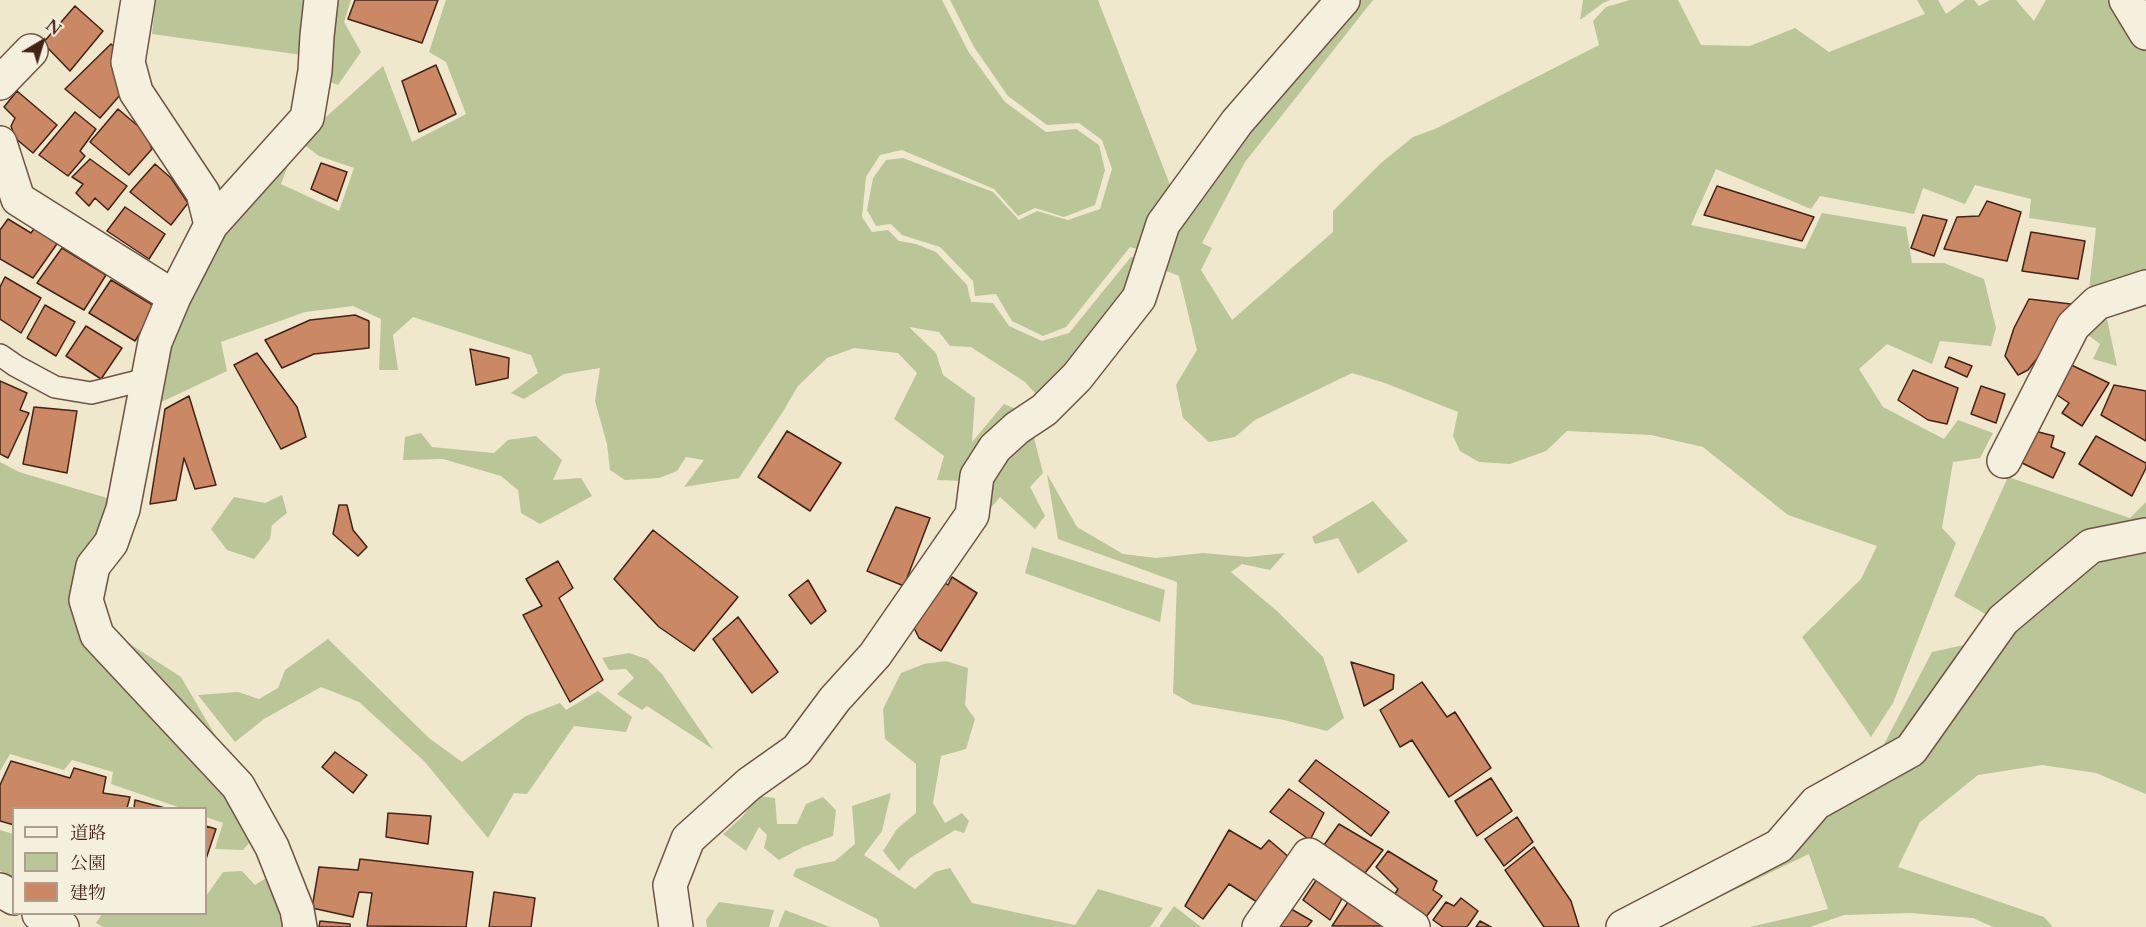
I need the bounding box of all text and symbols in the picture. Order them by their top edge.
north arrow [12,12,72,72]
text: N [41,15,65,41]
legend [12,807,207,915]
text: 道路 [70,821,106,846]
text: 公園 [70,851,106,876]
text: 建物 [70,881,106,906]

